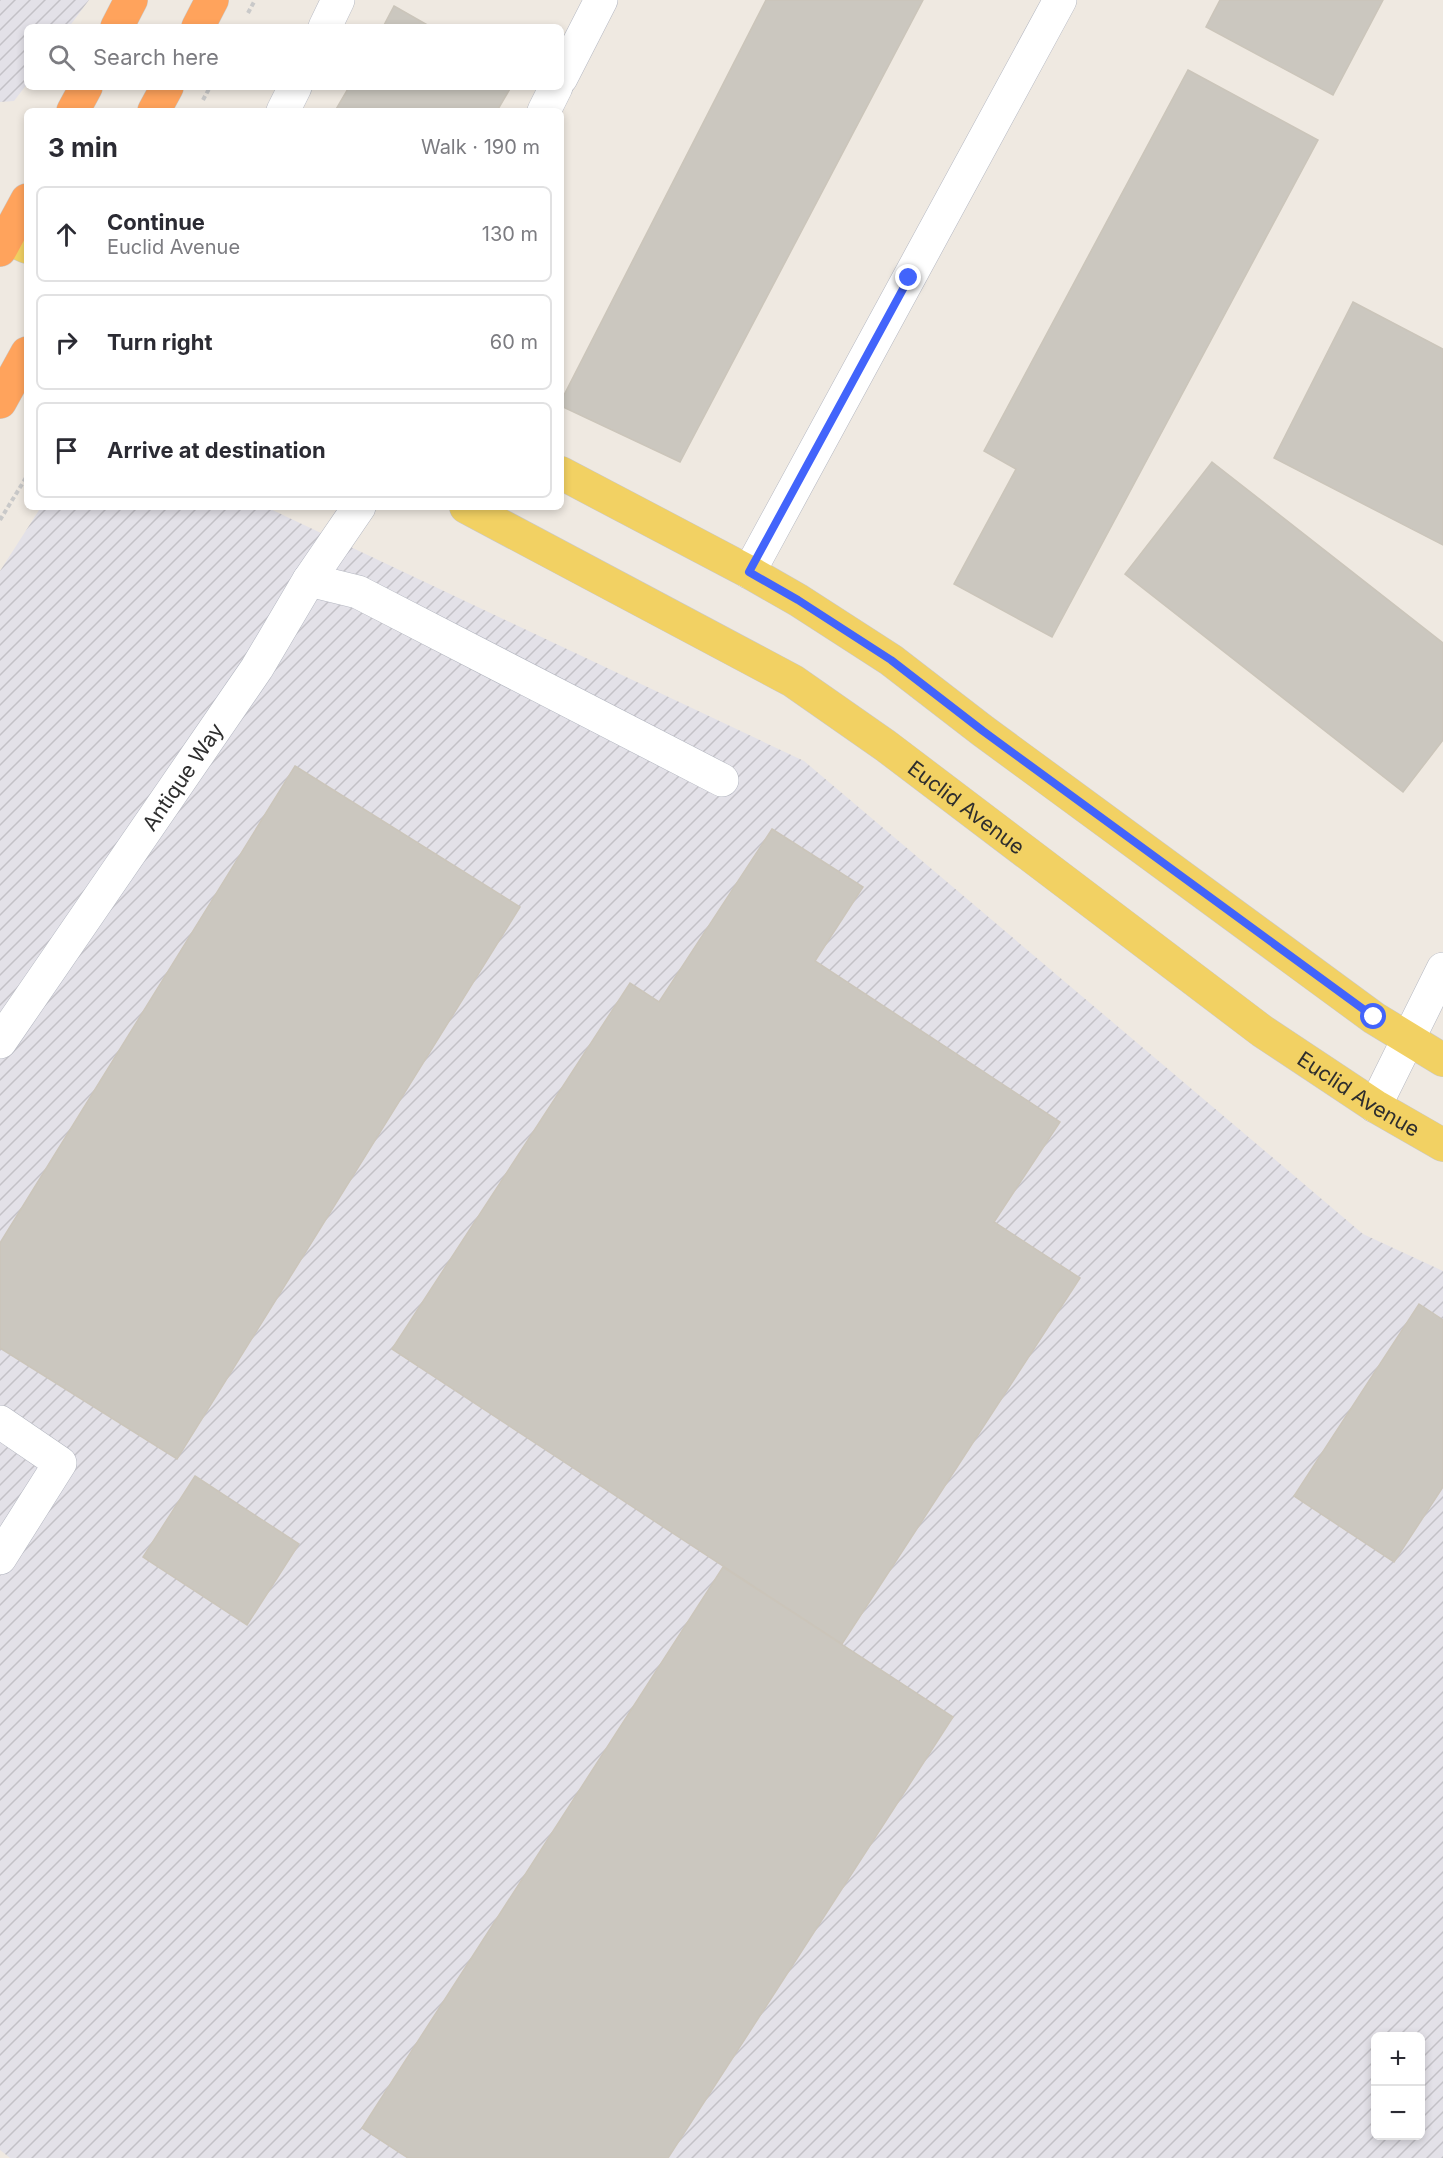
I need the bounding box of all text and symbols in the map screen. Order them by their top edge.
search box [24,24,564,90]
icon: search [45,41,78,74]
text: Search here [93,44,219,70]
text: 3 min [48,132,118,163]
text: Walk · 190 m [421,135,540,159]
text: Continue [107,209,205,235]
icon: ahead [50,218,83,251]
text: 130 m [482,222,538,246]
text: Euclid Avenue [107,235,240,259]
route end [895,264,921,290]
icon: right [50,326,83,359]
text: Turn right [107,329,213,355]
text: 60 m [490,330,538,354]
icon: arrive [50,434,83,467]
text: Arrive at destination [107,437,326,463]
street label: Antique Way [137,718,228,835]
street label: Euclid Avenue [903,755,1030,859]
route start [1360,1003,1386,1029]
street label: Euclid Avenue [1293,1046,1424,1142]
map controls [1371,2032,1425,2140]
button: + [1371,2032,1425,2086]
button: − [1371,2086,1425,2140]

